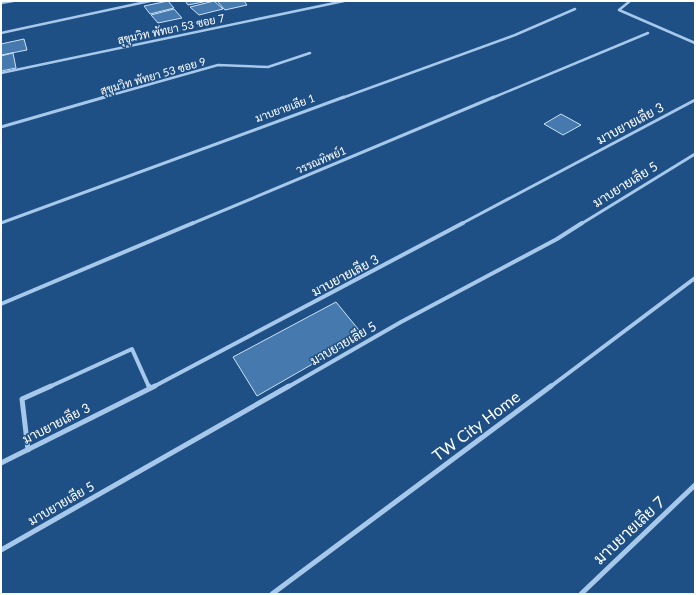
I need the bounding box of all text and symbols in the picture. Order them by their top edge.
street label: สุขุมวิท พัทยา 53 ซอย 7 [116,11,226,49]
street label: สุขุมวิท พัทยา 53 ซอย 9 [99,54,208,100]
street label: มาบยายเลีย 1 [253,90,316,124]
street label: มาบยายเลีย 3 [593,98,666,147]
street label: วรรณทิพย์1 [293,142,348,176]
street label: มาบยายเลีย 5 [589,157,661,210]
street label: มาบยายเลีย 3 [308,250,381,299]
street label: มาบยายเลีย 5 [307,317,379,368]
street label: TW City Home [428,386,523,465]
street label: มาบยายเลีย 3 [19,398,92,447]
street label: มาบยายเลีย 5 [25,477,97,528]
street label: มาบยายเลีย 7 [588,491,668,568]

